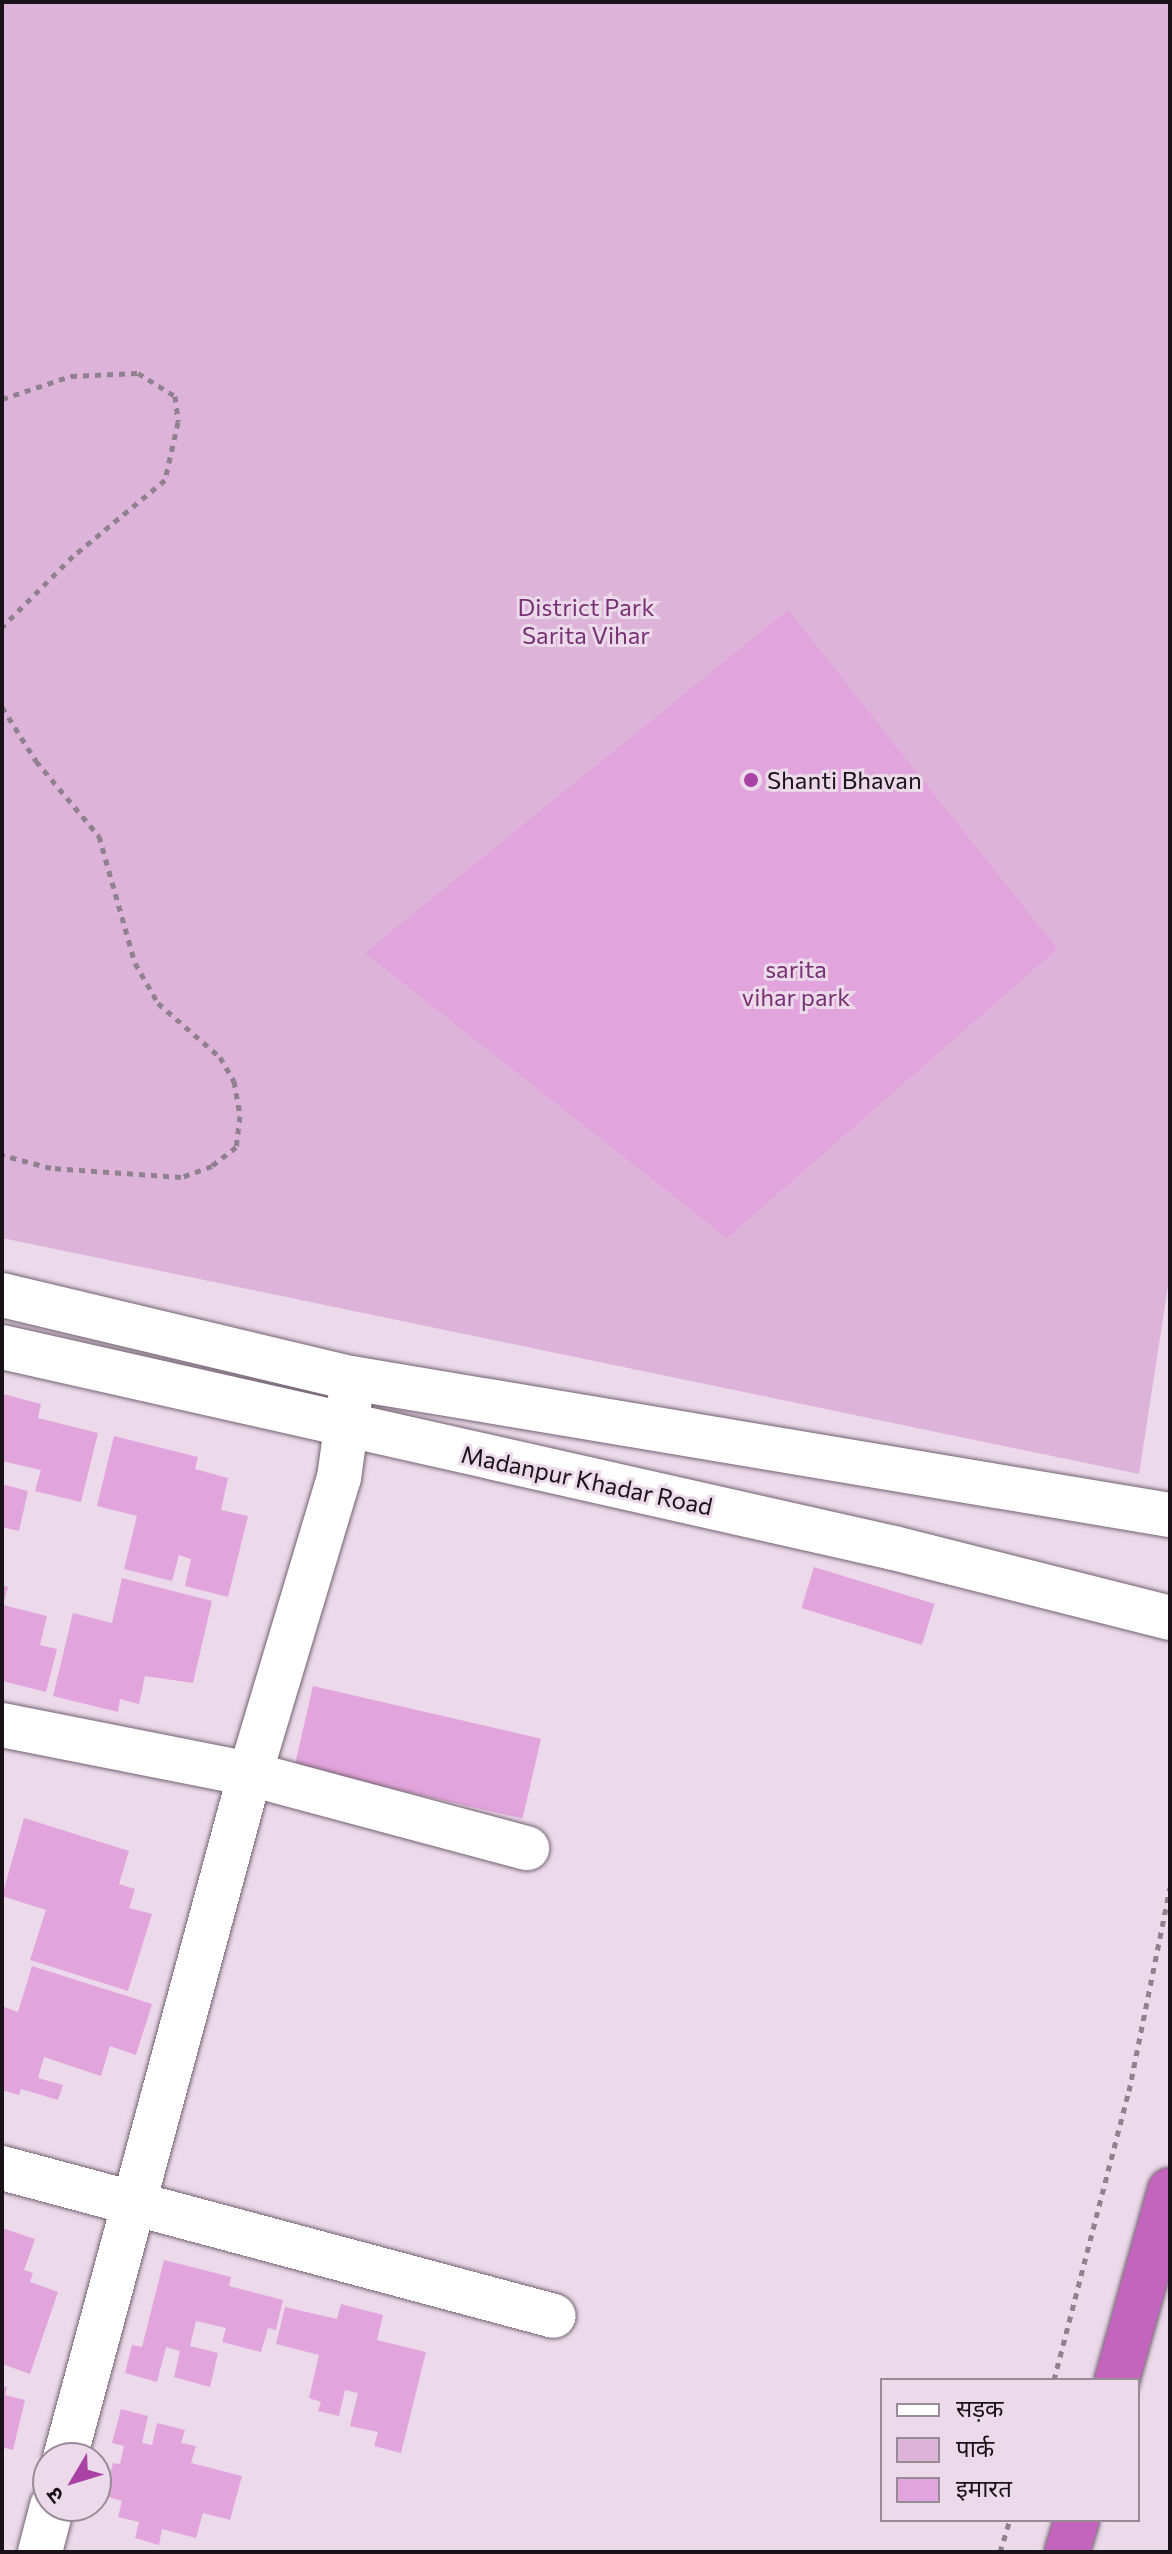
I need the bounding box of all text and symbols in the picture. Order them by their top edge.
park label: District Park Sarita Vihar [518,593,654,649]
place label: Shanti Bhavan [767,766,922,794]
marker: Shanti Bhavan [742,771,760,789]
park label: sarita vihar park [742,955,850,1011]
street label: Madanpur Khadar Road [459,1439,715,1521]
legend [880,2378,1140,2522]
text: सड़क [956,2393,1004,2422]
text: पार्क [956,2433,994,2462]
north arrow [32,2442,112,2522]
text: इमारत [956,2473,1012,2502]
text: उ [40,2482,69,2509]

